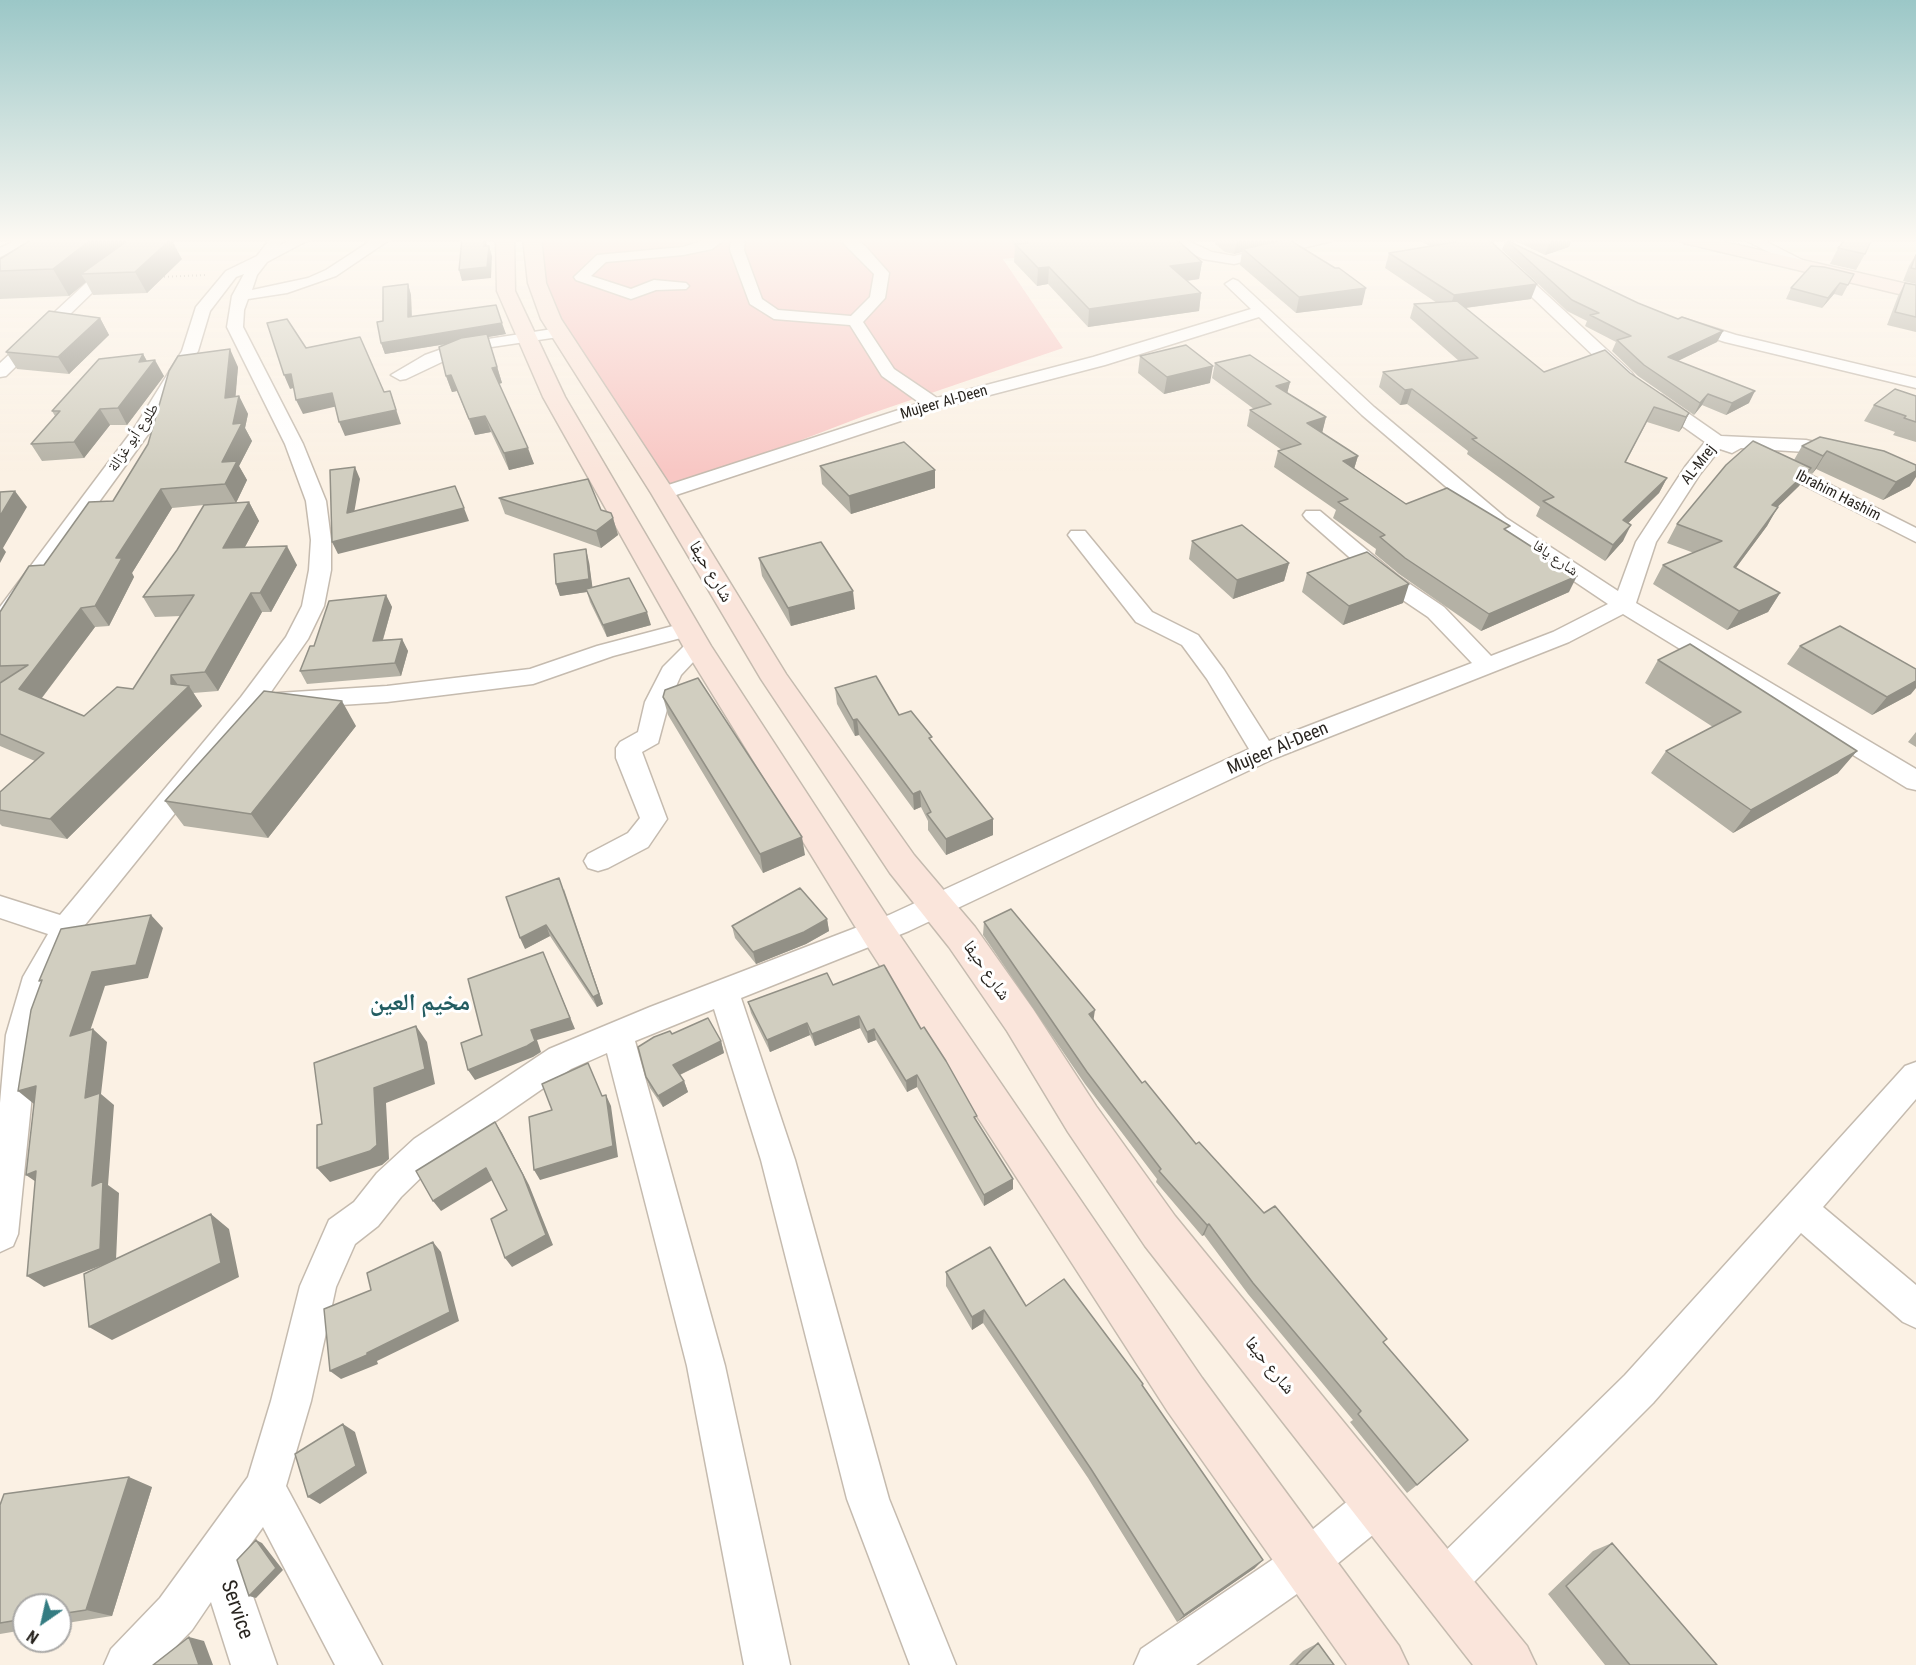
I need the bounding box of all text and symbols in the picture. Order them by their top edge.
street label: Mujeer Al-Deen [898,382,990,424]
street label: طلوع أبو غزالة [105,400,163,476]
street label: AL-Mrej [1678,441,1720,489]
street label: Ibrahim Hashim [1792,467,1884,525]
street label: شارع حيفا [683,537,737,607]
street label: شارع يافا [1529,537,1581,581]
street label: Mujeer Al-Deen [1224,718,1332,780]
street label: شارع حيفا [958,937,1014,1005]
district label: مخيم العين [370,990,470,1018]
street label: شارع حيفا [1239,1333,1299,1399]
street label: Service [214,1577,258,1643]
north arrow [12,1593,72,1653]
text: N [23,1626,42,1647]

